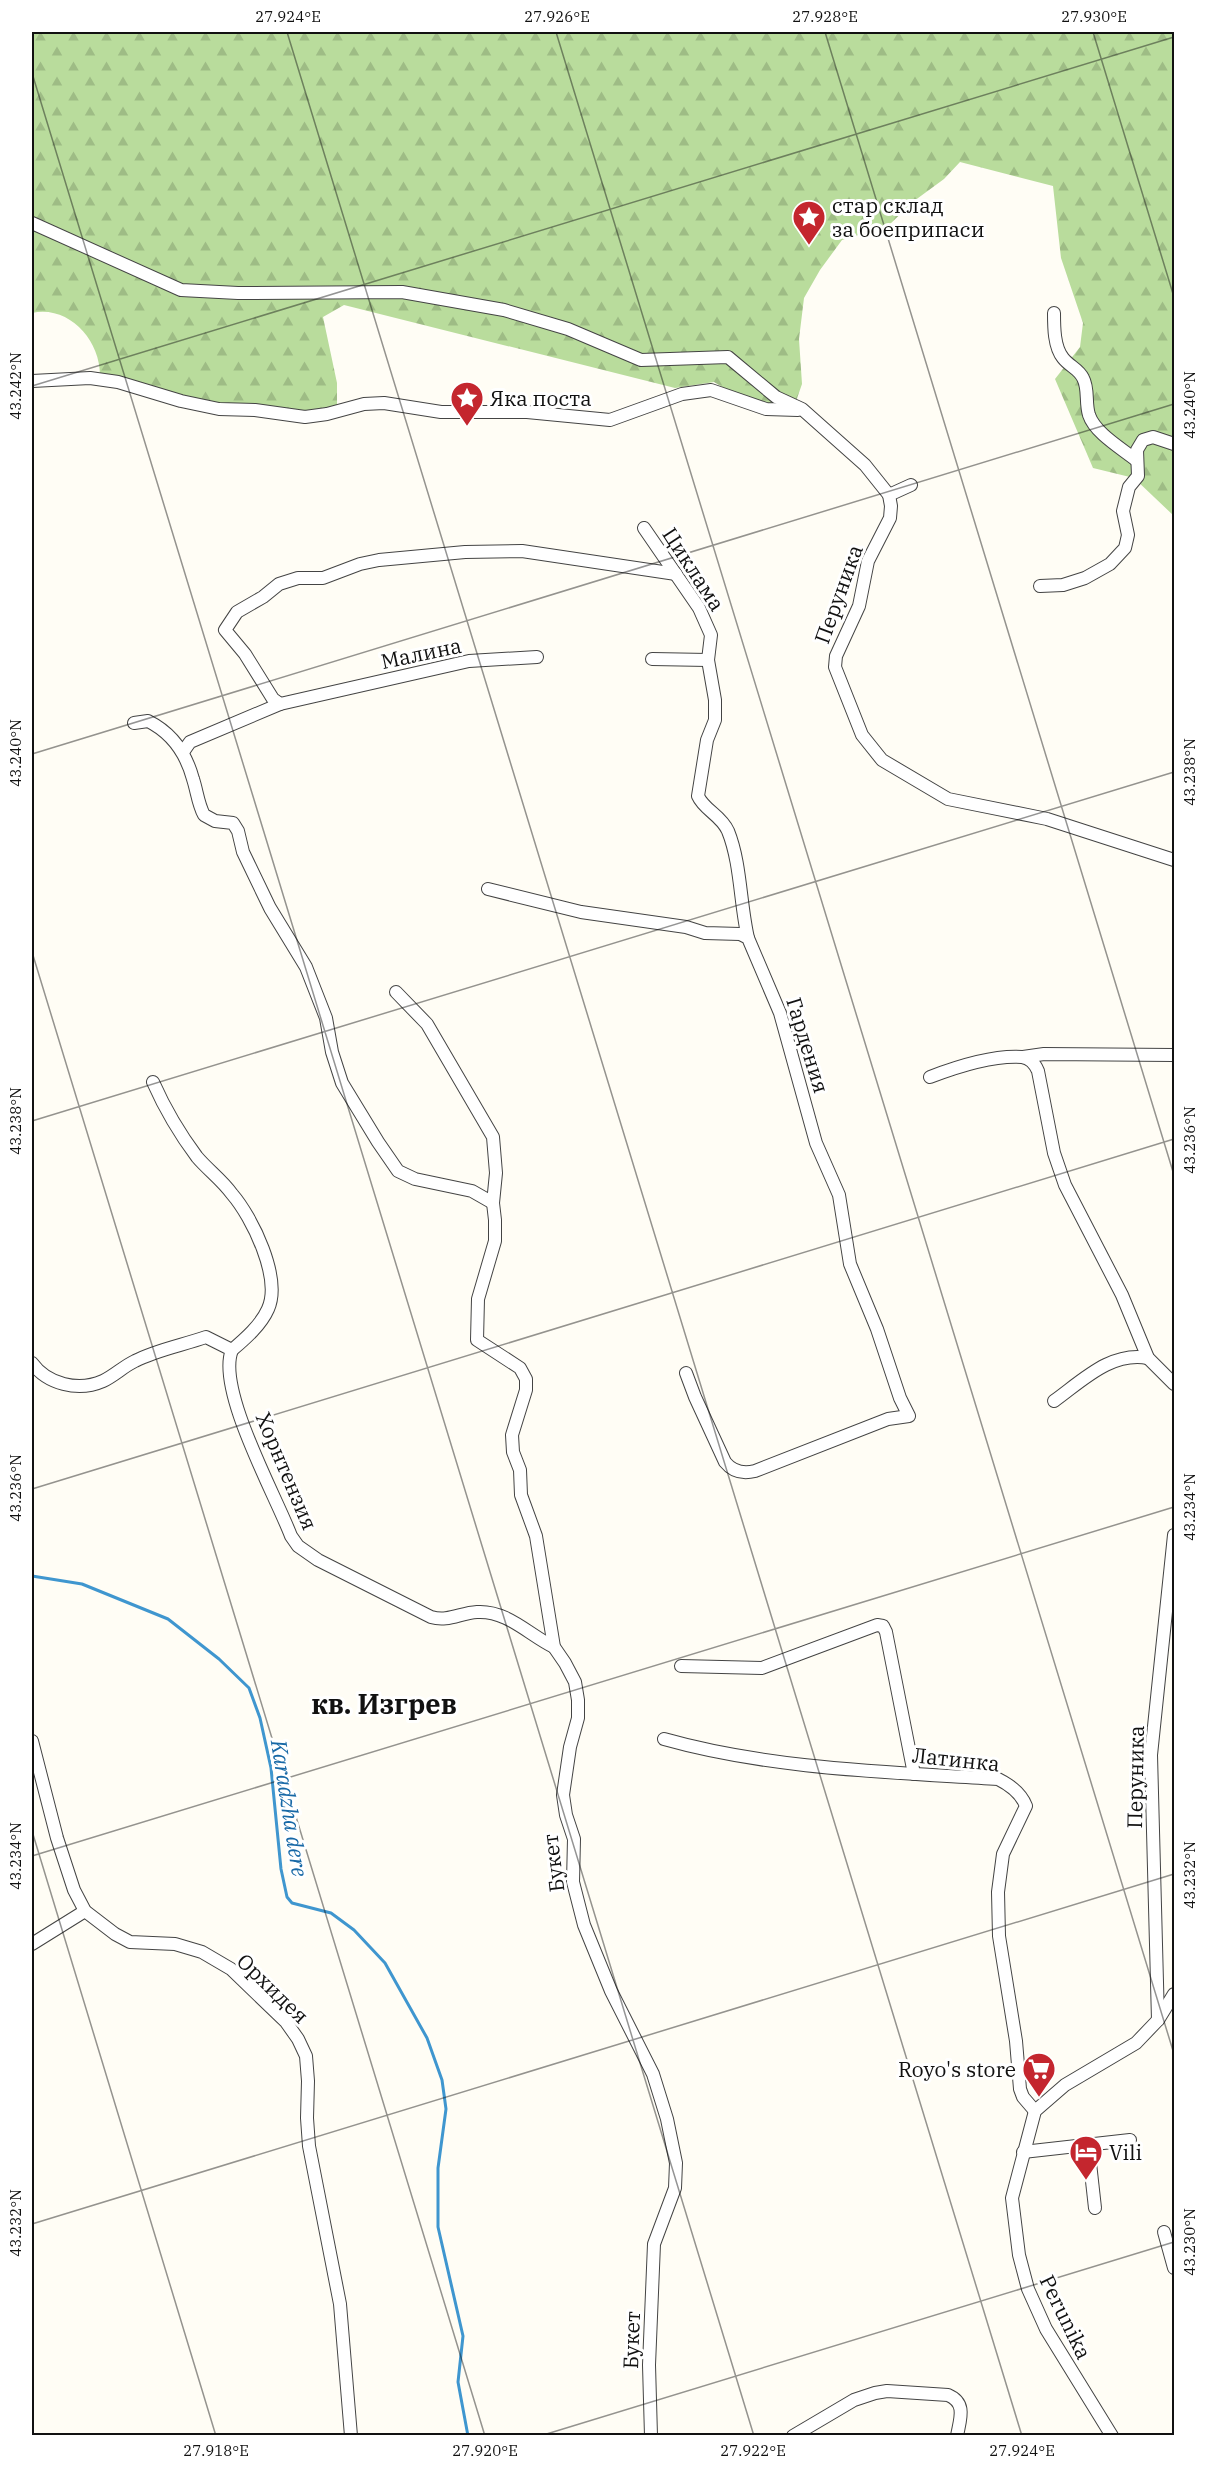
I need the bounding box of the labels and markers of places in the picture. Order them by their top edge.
place label: стар склад за боеприпаси [832,191,985,243]
place icon: стар склад за боеприпаси [791,199,827,246]
place icon: Яка поста [449,380,485,427]
place label: Яка поста [490,384,592,412]
supermarket icon: Royo's store [1021,2051,1057,2098]
place label: Royo's store [898,2055,1016,2083]
hotel icon: Vili [1068,2134,1104,2181]
place label: Vili [1109,2138,1142,2166]

